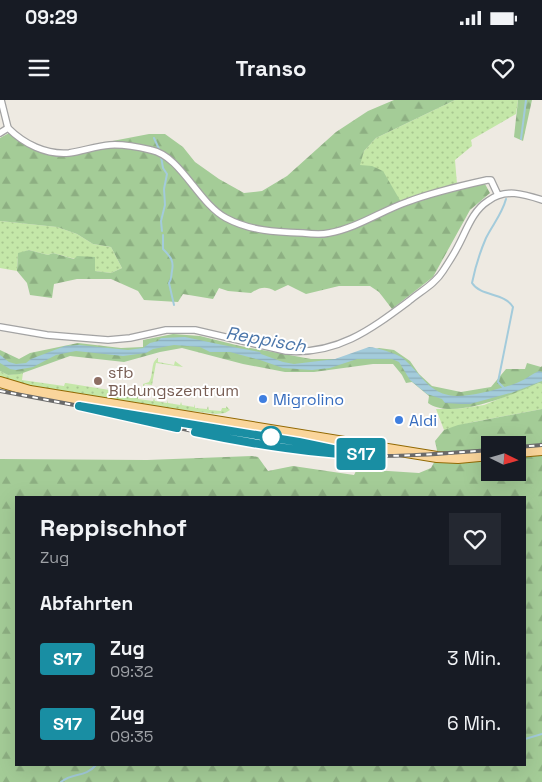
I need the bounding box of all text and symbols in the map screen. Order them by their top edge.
text: 09:29 [25,5,78,30]
icon: menu [25,54,53,82]
text: Transo [235,54,307,82]
icon: heart [489,54,517,82]
water label: Reppisch [224,321,309,358]
place label: sfb Bildungszentrum [108,362,239,401]
marker: sfb Bildungszentrum [92,375,104,387]
place label: Migrolino [273,389,344,410]
marker: Migrolino [257,393,269,405]
place label: Aldi [409,410,437,431]
marker: Aldi [393,414,405,426]
unlabelled marker [260,426,282,448]
north arrow [481,436,526,481]
map controls [481,436,526,481]
line badge: S17 [332,438,390,470]
text: S17 [346,442,376,465]
text: Reppischhof [40,512,187,543]
button: heart [449,513,501,565]
text: Zug [40,547,69,568]
text: Abfahrten [40,591,133,616]
text: Zug [110,636,145,661]
text: 3 Min. [447,646,501,671]
text: S17 [53,647,82,670]
text: 09:32 [110,661,153,682]
text: Zug [110,701,145,726]
text: 6 Min. [447,711,501,736]
text: S17 [53,712,82,735]
text: 09:35 [110,726,153,747]

